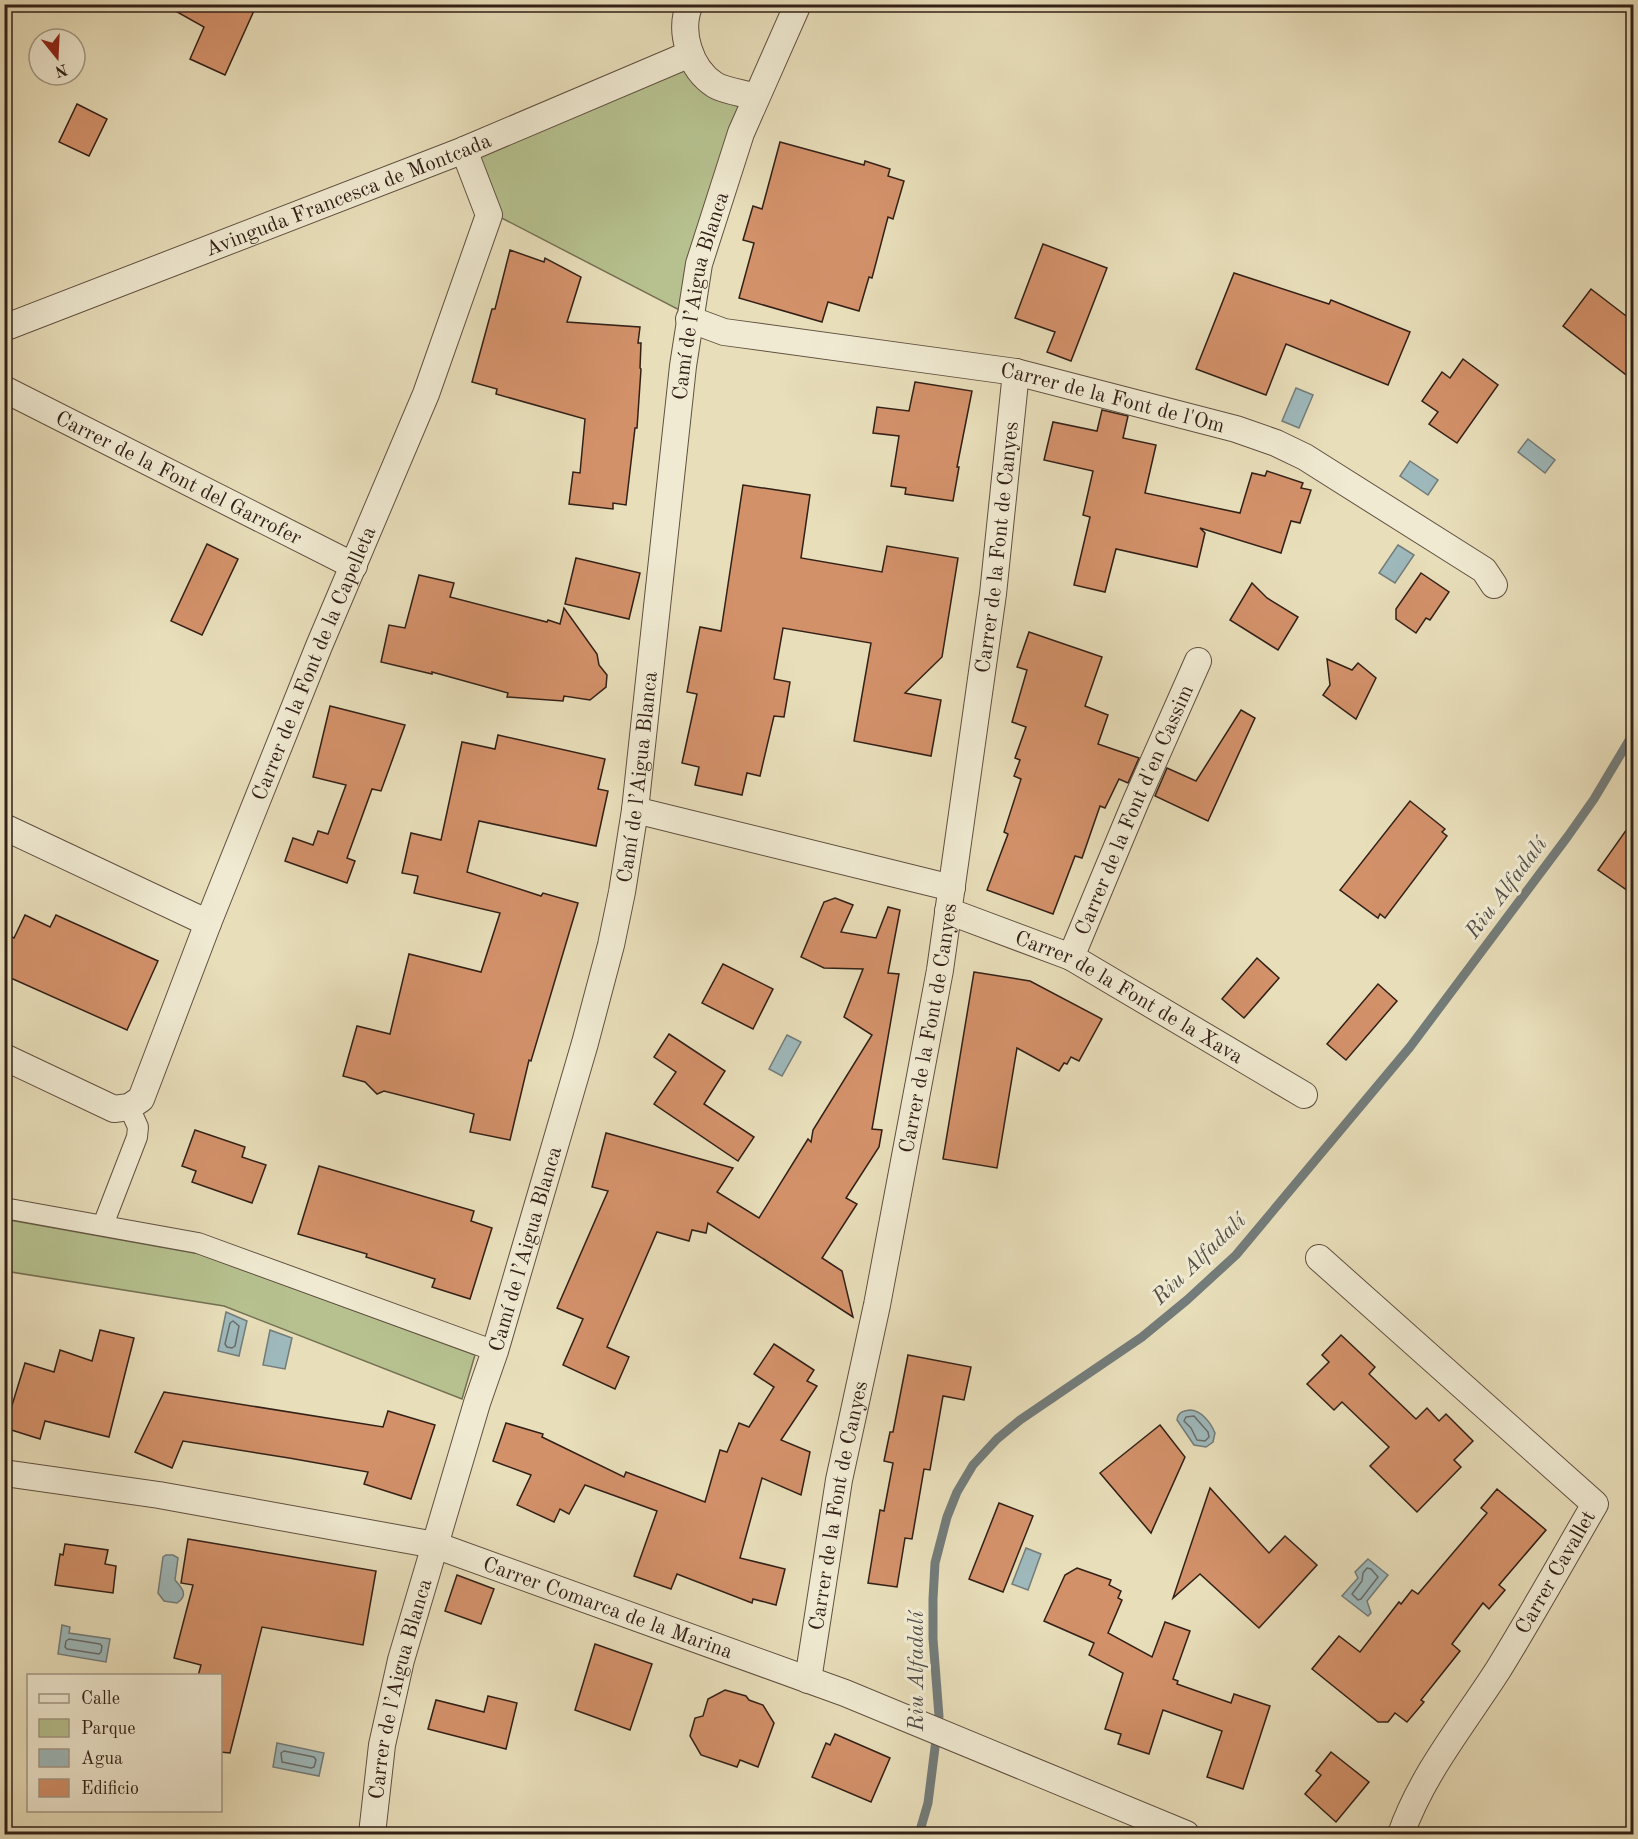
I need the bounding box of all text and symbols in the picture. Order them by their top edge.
north arrow [27,27,87,87]
text: N [52,60,69,79]
street label: Avinguda Francesca de Montcada [203,131,495,261]
street label: Camí de l’Aigua Blanca [670,189,733,401]
street label: Carrer de la Font de l'Om [999,361,1227,438]
street label: Carrer de la Font del Garrofer [52,408,305,550]
street label: Carrer de la Font de Canyes [973,420,1023,675]
street label: Carrer de la Font de la Capelleta [249,524,381,804]
street label: Camí de l’Aigua Blanca [615,671,662,884]
street label: Carrer de la Font d'en Cassim [1072,682,1198,939]
water label: Riu Alfadalí [1461,832,1553,944]
street label: Carrer de la Font de Canyes [897,902,961,1155]
street label: Carrer de la Font de la Xava [1012,928,1246,1068]
street label: Camí de l’Aigua Blanca [486,1144,566,1354]
water label: Riu Alfadalí [1148,1209,1252,1310]
street label: Carrer de la Font de Canyes [807,1379,872,1632]
street label: Carrer Cavallet [1513,1507,1600,1638]
street label: Carrer Comarca de la Marina [480,1554,735,1664]
street label: Carrer de l’Aigua Blanca [367,1577,436,1801]
water label: Riu Alfadalí [906,1609,928,1732]
legend [27,1674,222,1812]
text: Calle [81,1690,120,1708]
text: Parque [81,1720,136,1738]
text: Agua [81,1750,123,1768]
text: Edificio [81,1780,139,1798]

